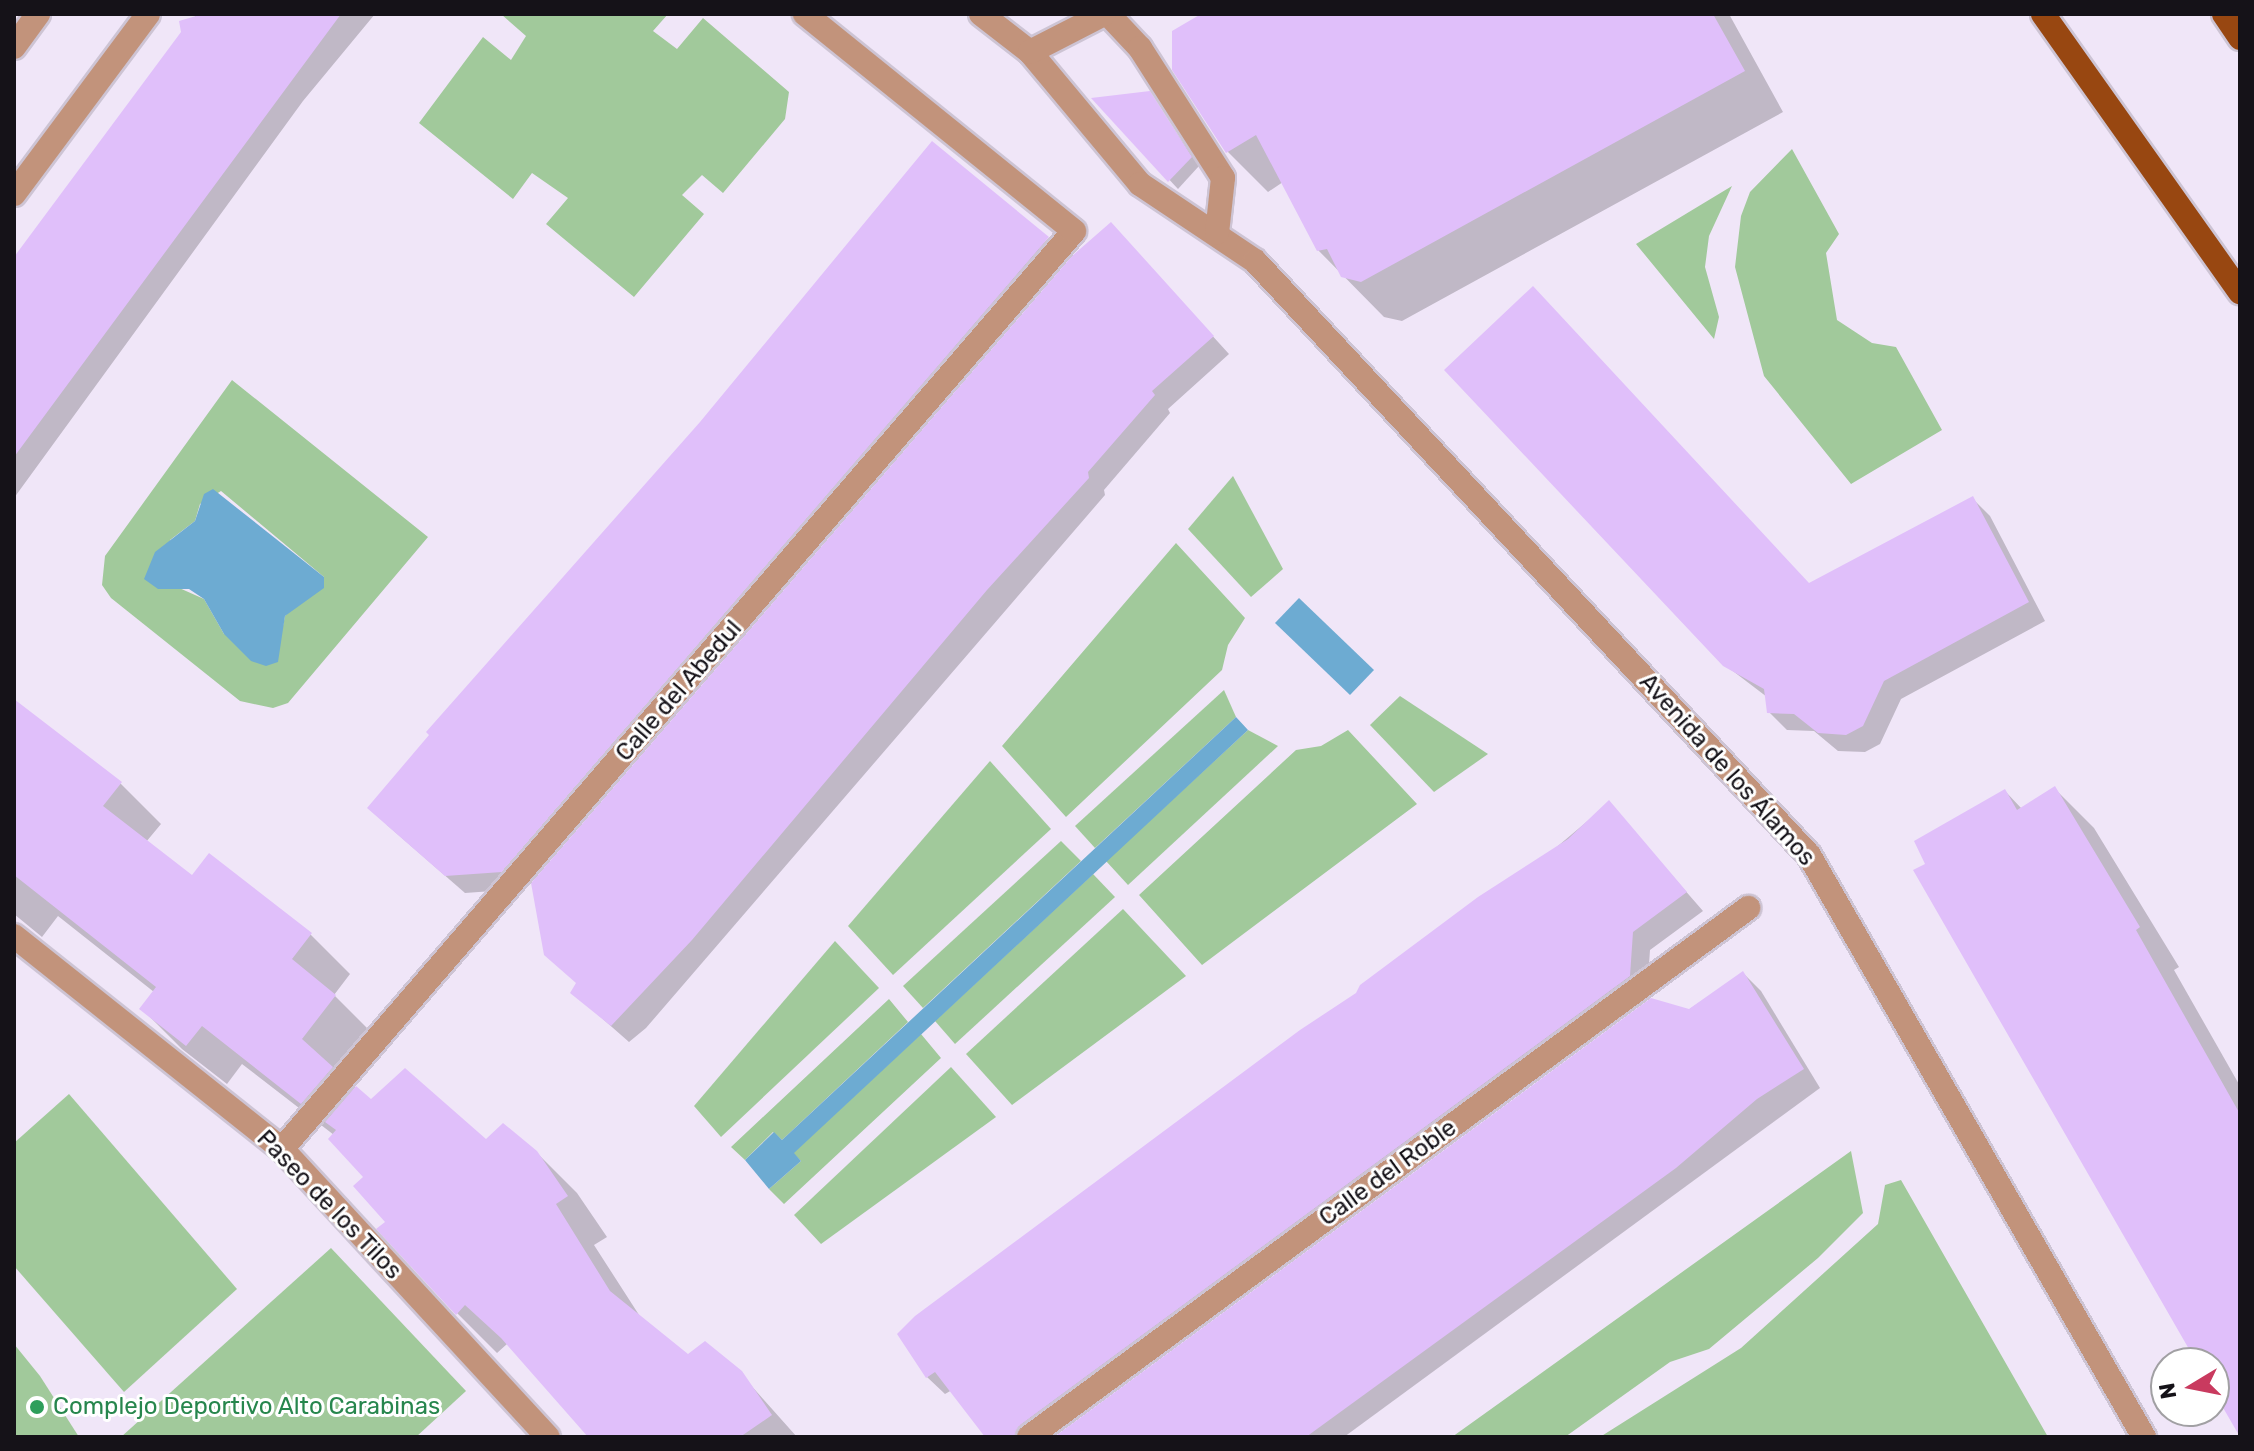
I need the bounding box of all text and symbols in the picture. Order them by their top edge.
street label: Calle del Abedul [610,614,748,768]
street label: Avenida de los Álamos [1633,668,1821,872]
street label: Calle del Roble [1314,1114,1462,1232]
street label: Paseo de los Tilos [250,1124,408,1286]
north arrow [2150,1347,2230,1427]
text: N [2153,1381,2183,1401]
place label: Complejo Deportivo Alto Carabinas [53,1393,441,1421]
marker: Complejo Deportivo Alto Carabinas [28,1398,46,1416]

